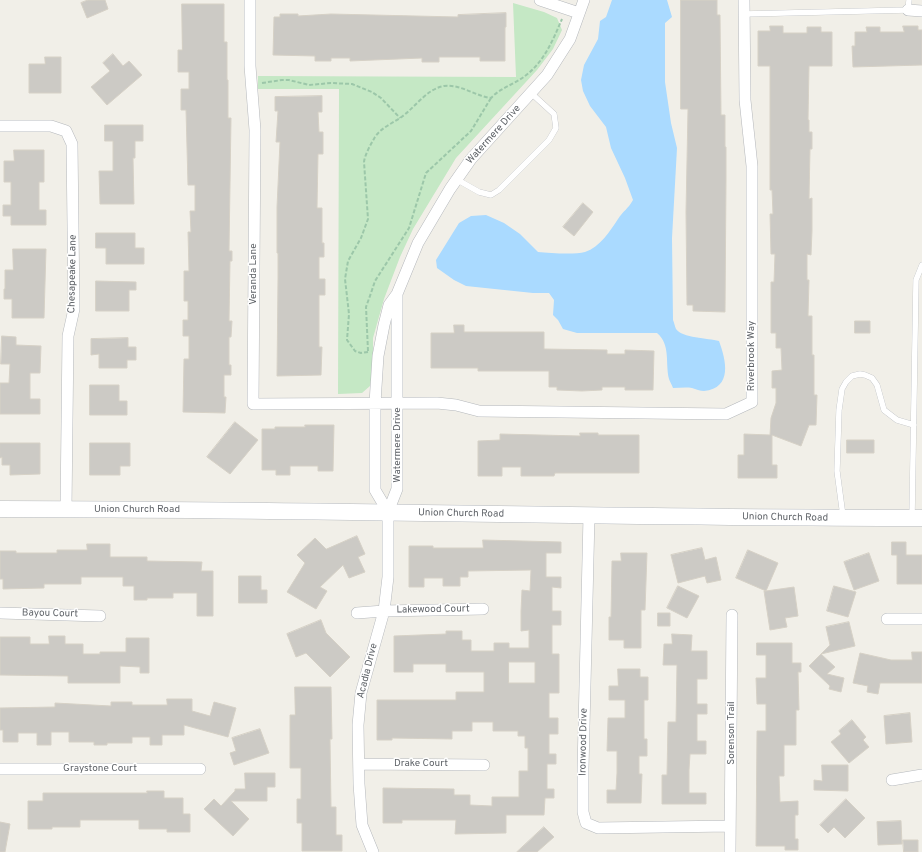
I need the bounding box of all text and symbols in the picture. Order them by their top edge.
street label: Watermere Drive [464,103,524,167]
street label: Chesapeake Lane [66,235,80,313]
street label: Veranda Lane [248,243,260,305]
street label: Riverbrook Way [746,321,758,391]
street label: Watermere Drive [392,407,404,483]
street label: Union Church Road [94,504,180,516]
street label: Union Church Road [418,507,504,521]
street label: Union Church Road [742,511,828,525]
street label: Lakewood Court [396,603,470,617]
street label: Bayou Court [22,608,78,620]
street label: Acadia Drive [355,642,381,700]
street label: Sorenson Trail [726,701,738,765]
street label: Ironwood Drive [577,708,591,776]
street label: Drake Court [394,758,448,770]
street label: Graystone Court [63,763,137,775]

